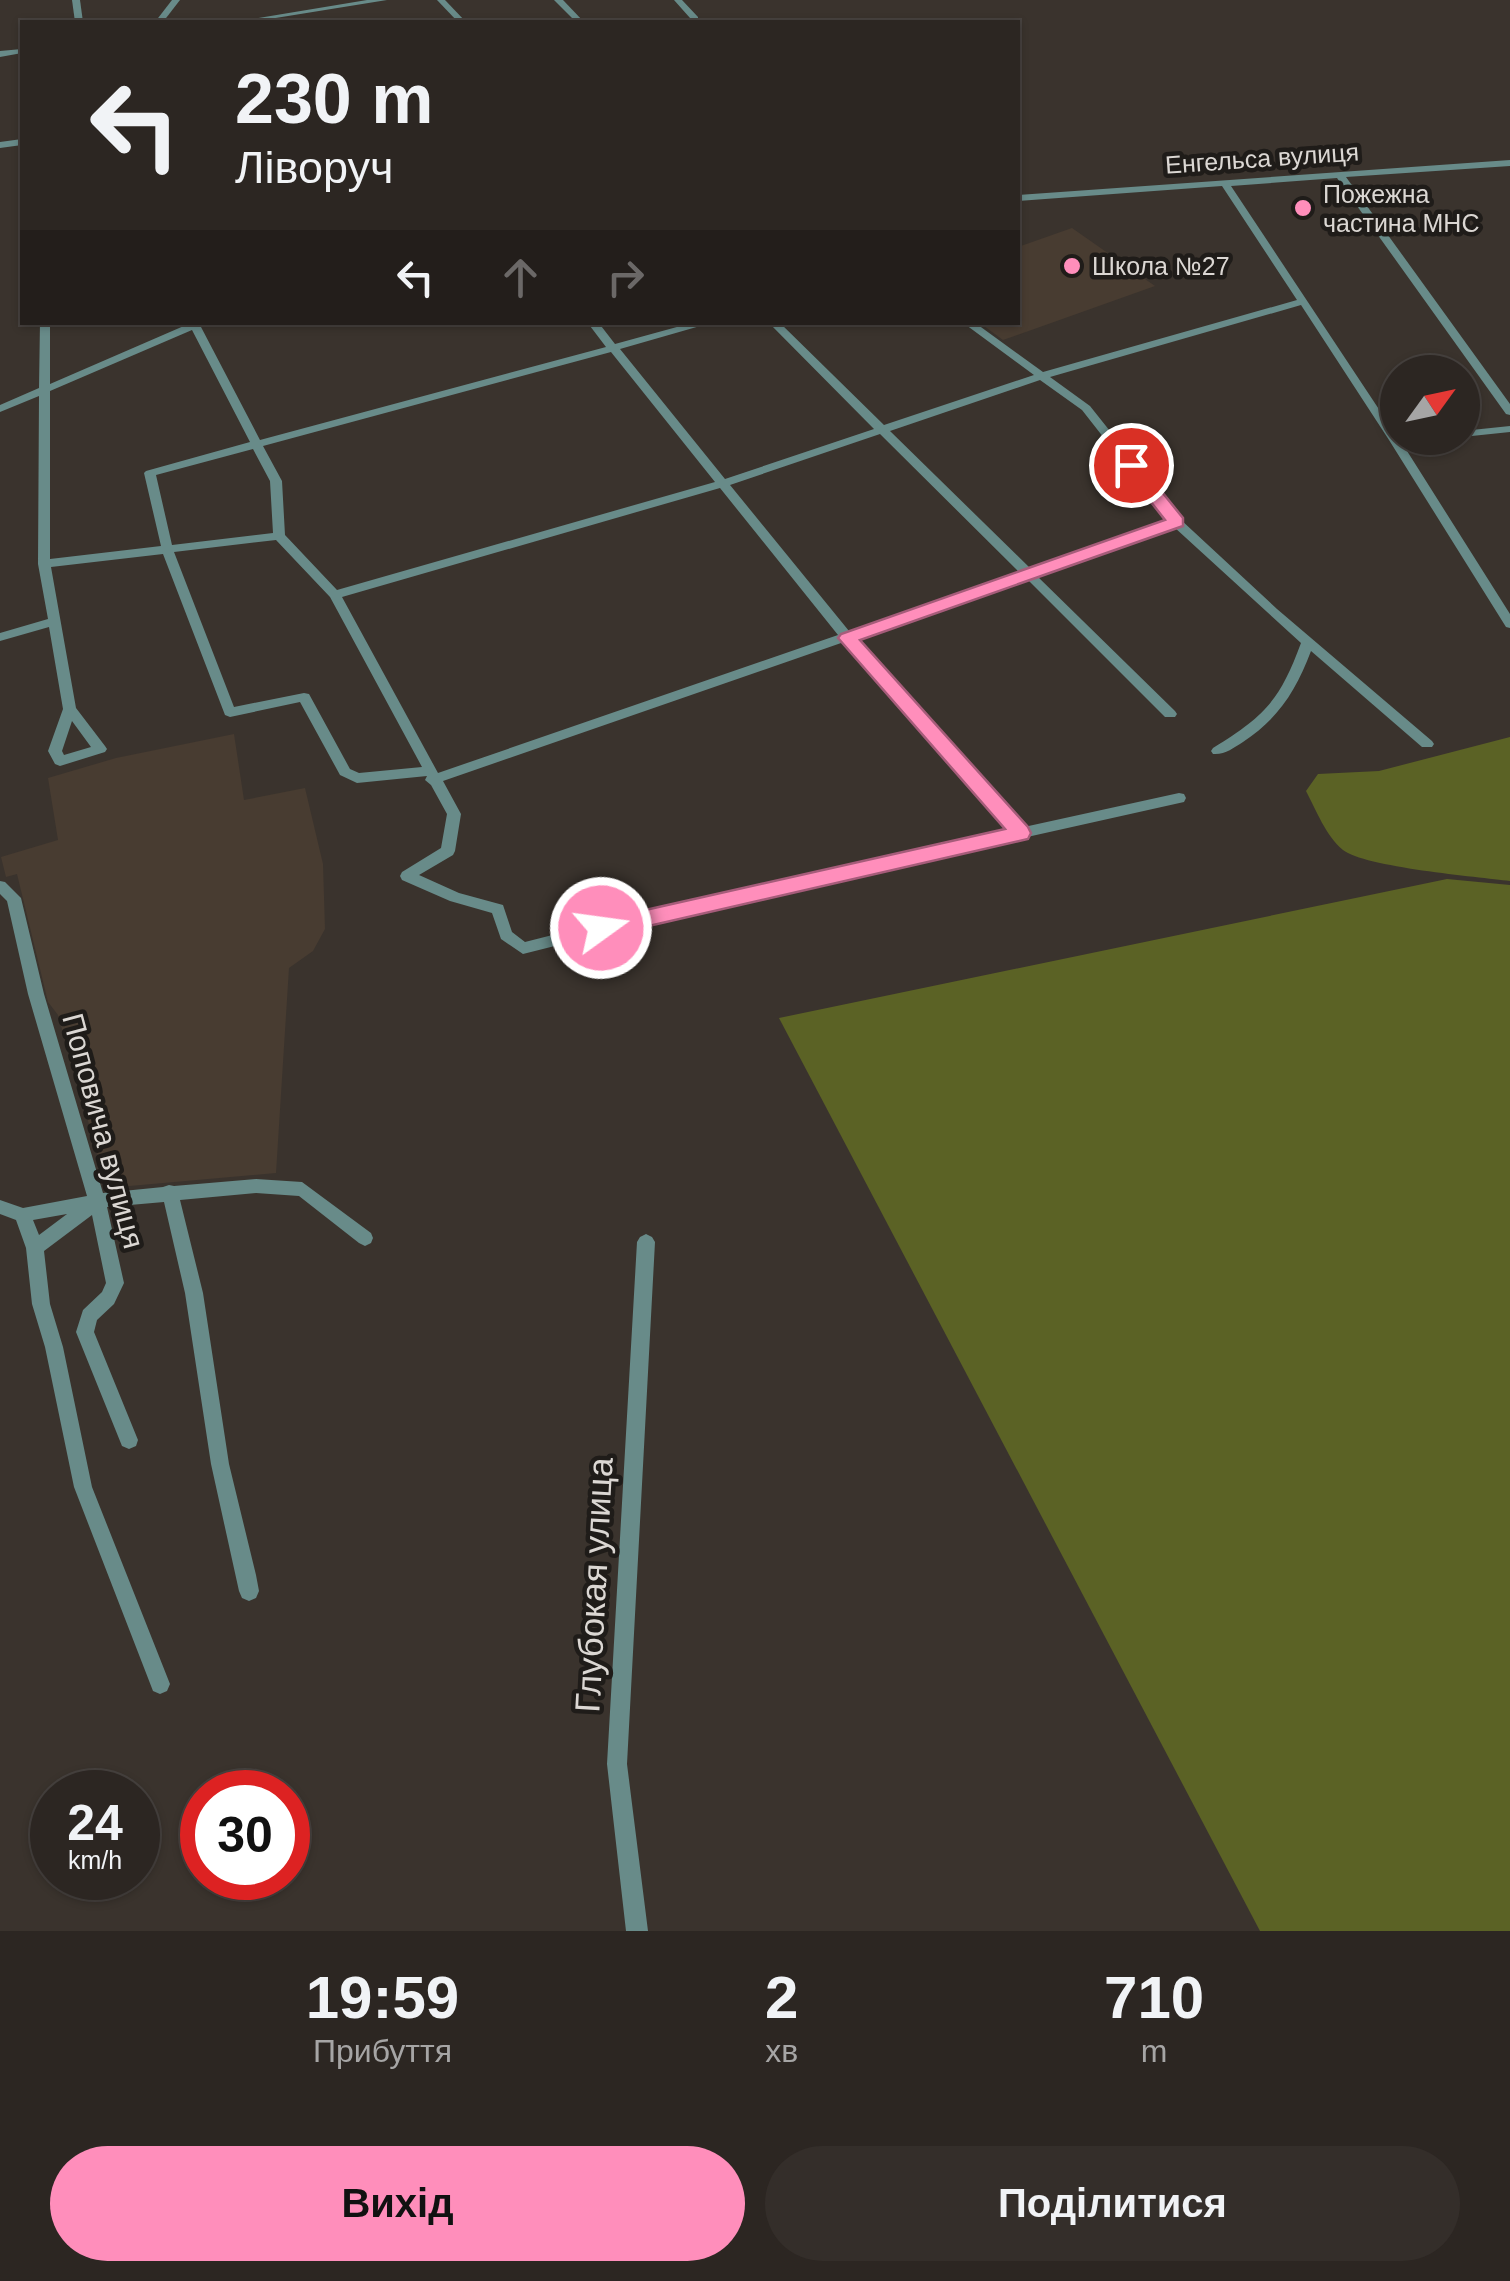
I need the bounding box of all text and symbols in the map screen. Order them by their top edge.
icon: left [70,60,200,190]
text: 230 m [235,60,433,138]
street label: Енгельса вулиця [1164,137,1360,179]
text: Ліворуч [235,142,393,193]
place label: Пожежна частина МНС [1323,180,1479,237]
marker: Пожежна частина МНС [1292,197,1314,219]
icon: left [388,250,443,305]
icon: ahead [493,250,548,305]
icon: right [598,250,653,305]
place label: Школа №27 [1092,252,1230,280]
marker: Школа №27 [1061,255,1083,277]
north arrow [1380,355,1480,455]
map controls [1380,355,1480,455]
pin [1089,423,1174,508]
icon: arrive [1104,438,1159,493]
position arrow [549,876,653,980]
street label: Поповича вулиця [56,1010,151,1252]
street label: Глубокая улица [567,1456,620,1713]
speed limit sign: 30 [180,1770,310,1900]
text: 24 [67,1795,123,1851]
text: km/h [68,1846,122,1874]
text: 19:59 [306,1964,459,2031]
text: 2 [765,1964,798,2031]
text: 710 [1104,1964,1204,2031]
text: Прибуття [313,2033,452,2069]
text: хв [765,2033,798,2069]
text: m [1141,2033,1167,2069]
button: Вихід [50,2146,745,2261]
button: Поділитися [765,2146,1460,2261]

